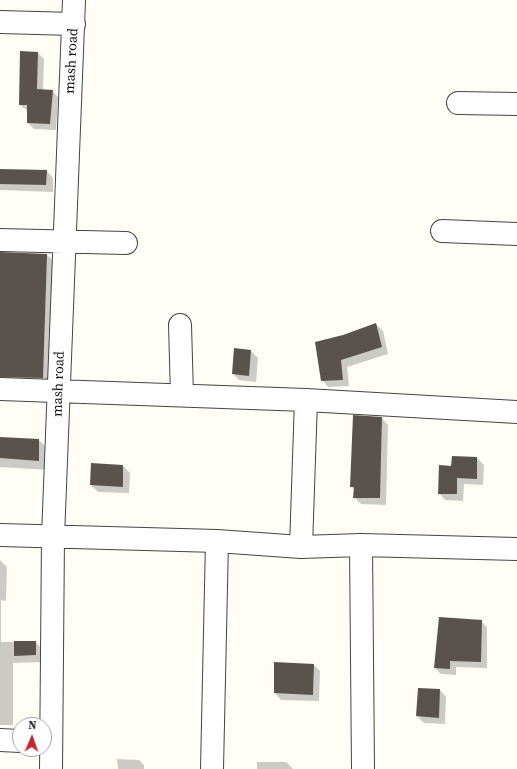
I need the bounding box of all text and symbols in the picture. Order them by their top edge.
street label: mash road [62,28,82,94]
street label: mash road [49,351,69,417]
north arrow [12,717,52,757]
text: N [28,718,37,733]

